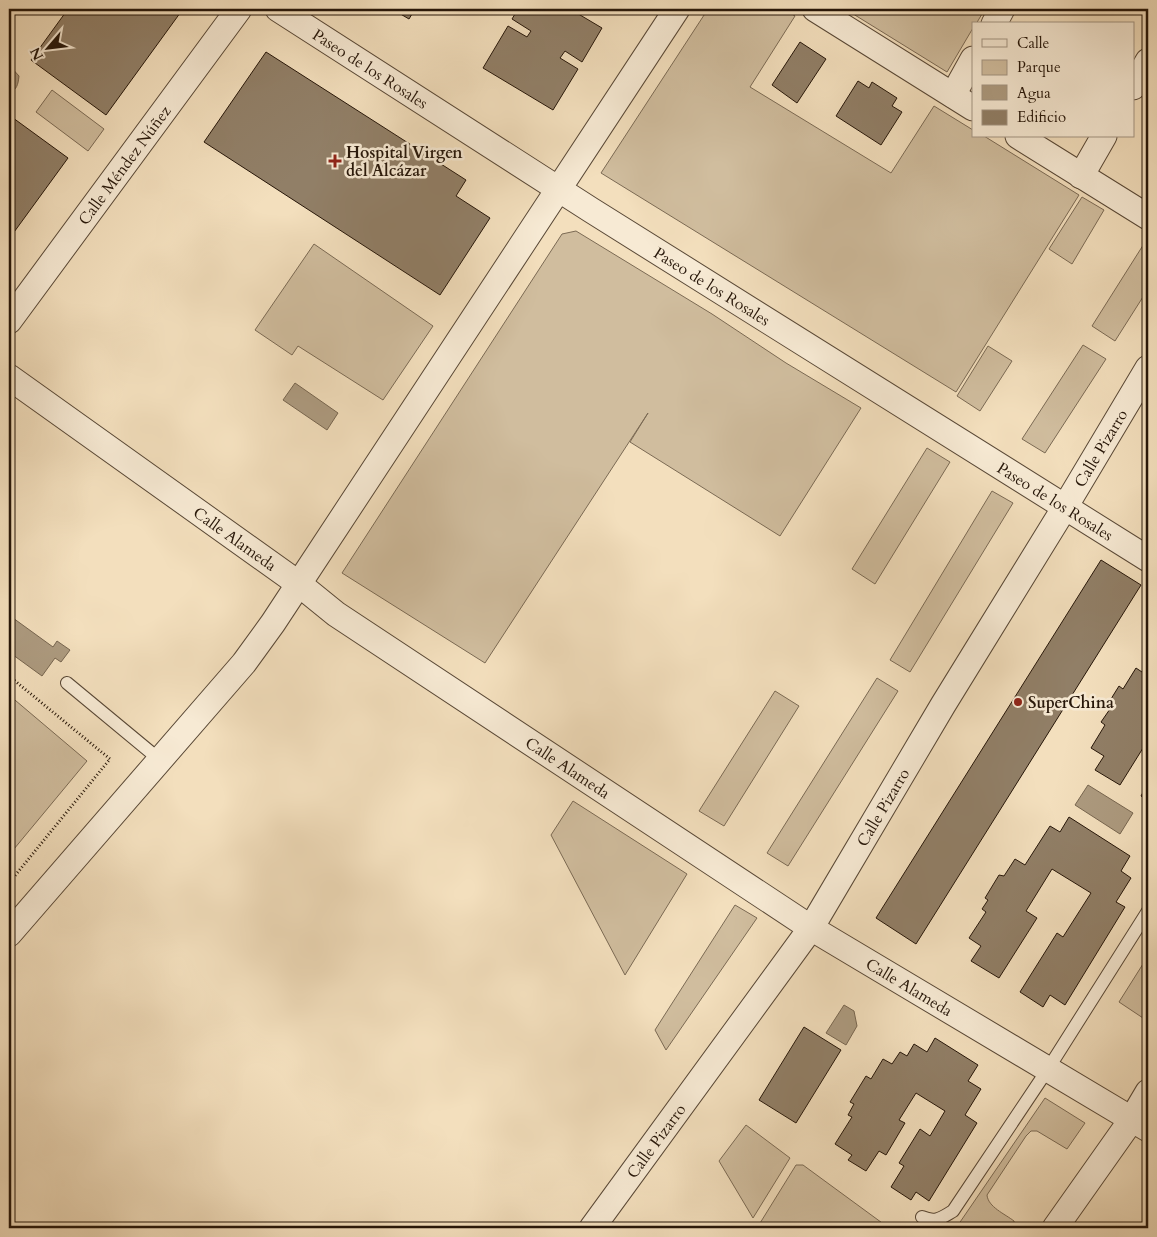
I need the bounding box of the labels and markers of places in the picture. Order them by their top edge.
place label: Hospital Virgen del Alcázar [346,142,463,182]
marker: Hospital Virgen del Alcázar [328,154,342,168]
place label: SuperChina [1028,692,1114,714]
marker: SuperChina [1012,696,1024,708]

